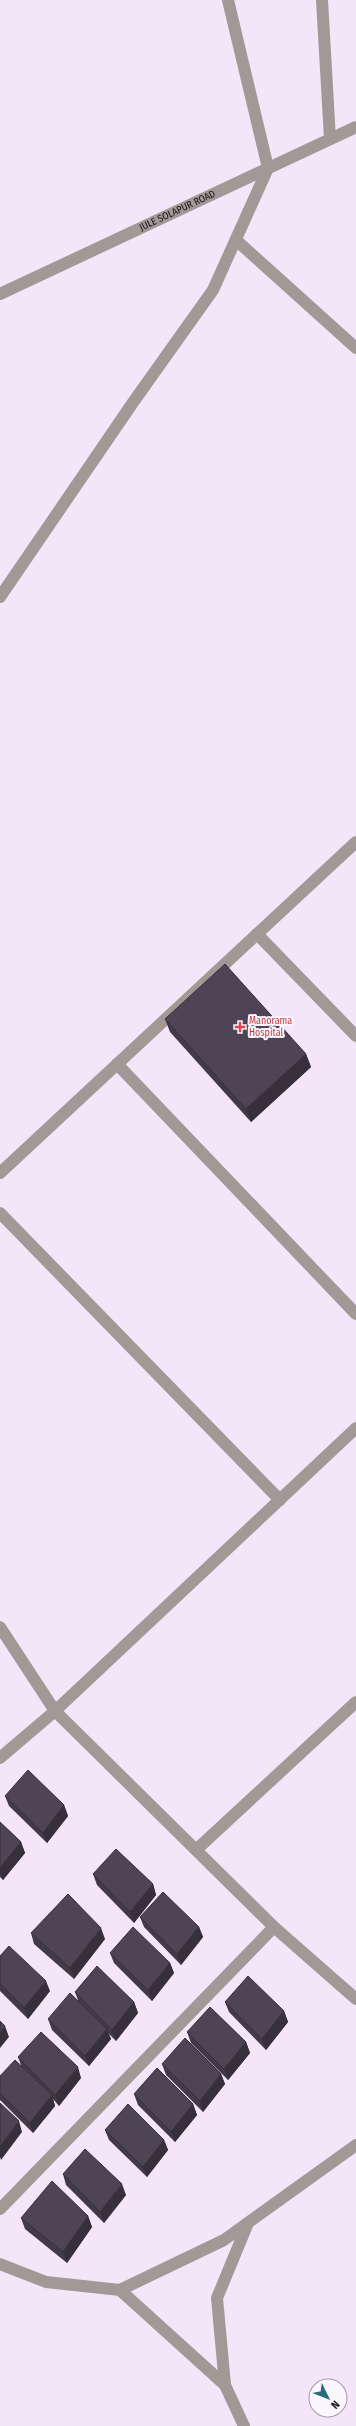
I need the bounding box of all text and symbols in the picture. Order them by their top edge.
street label: JULE SOLAPUR ROAD [137,188,218,234]
place label: Manorama Hospital [249,1015,292,1039]
marker: Manorama Hospital [234,1021,246,1033]
north arrow [308,2378,348,2418]
text: N [328,2398,342,2411]

